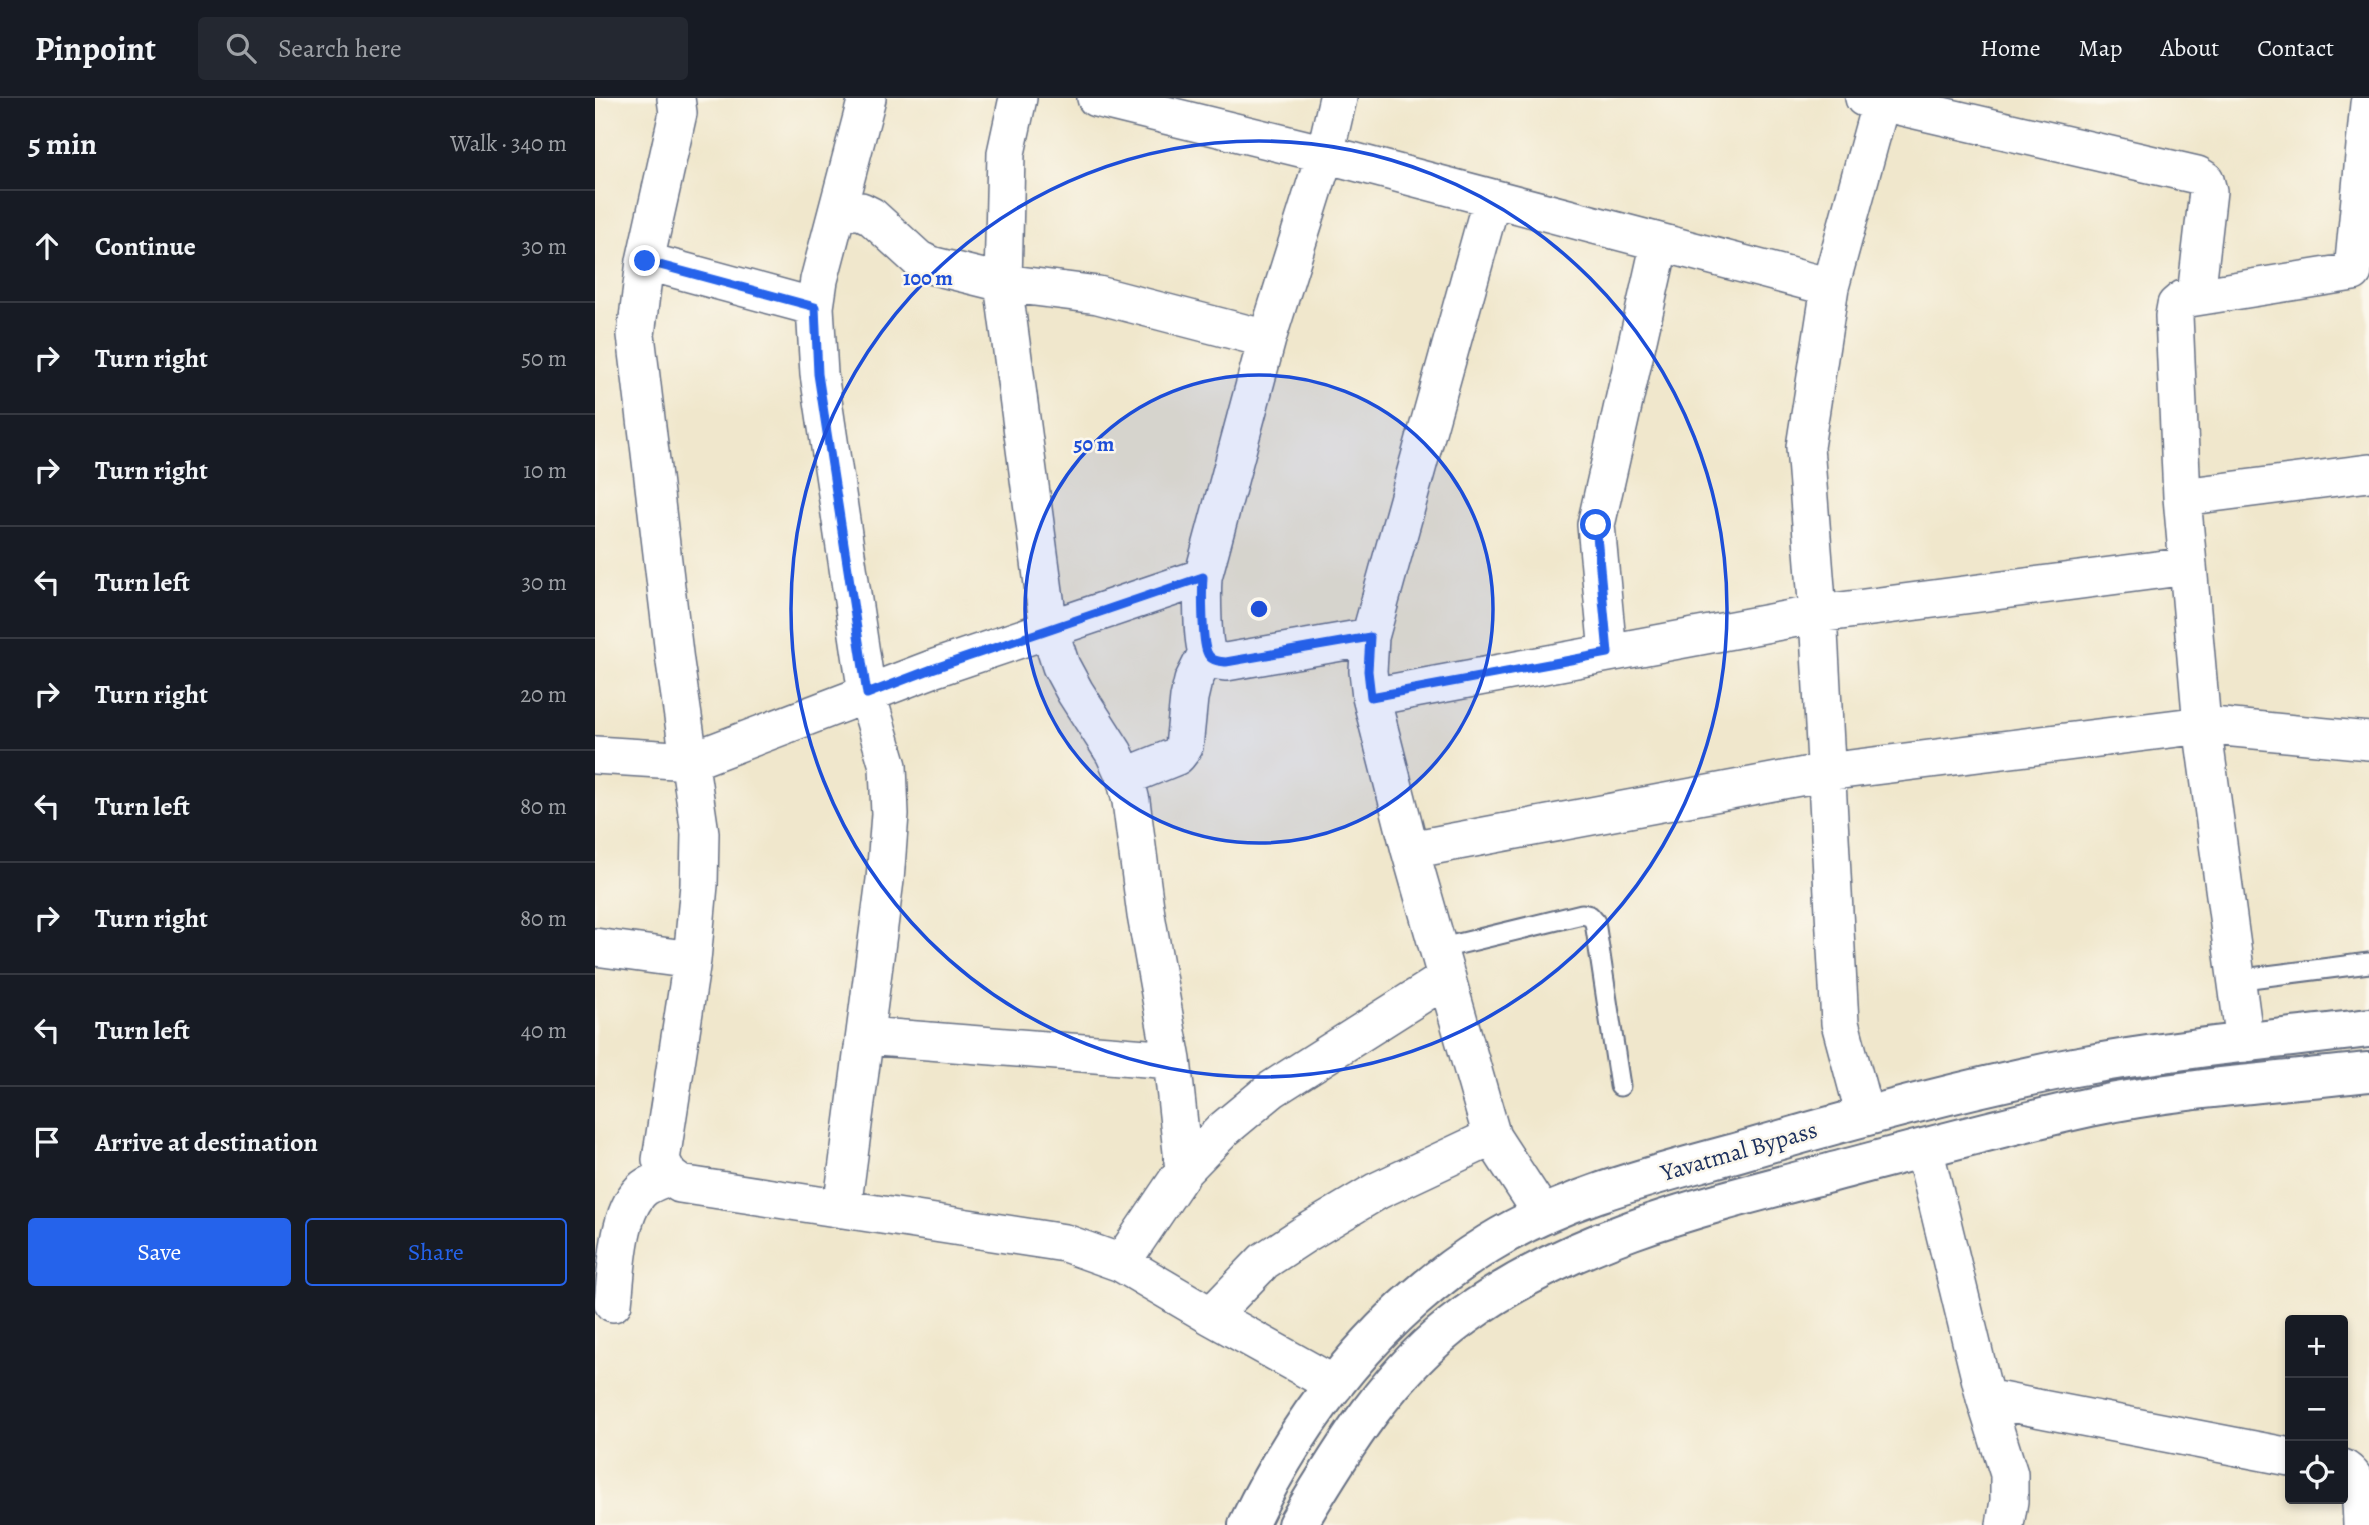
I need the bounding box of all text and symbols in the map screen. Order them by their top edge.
search box [198,17,688,80]
text: Pinpoint [35,26,156,71]
icon: search [222,29,260,67]
text: Search here [278,31,402,66]
text: Home [1980,32,2041,64]
text: Map [2079,32,2123,64]
text: About [2161,32,2219,64]
text: Contact [2257,32,2334,64]
text: 5 min [28,124,97,164]
text: Walk · 340 m [450,128,567,159]
icon: ahead [28,227,66,265]
text: Continue [95,229,196,264]
text: 30 m [521,231,567,262]
route end [629,245,660,276]
text: 100 m [903,264,953,292]
icon: right [28,339,66,377]
text: Turn right [95,341,208,376]
text: 50 m [521,343,567,374]
text: 50 m [1074,430,1115,458]
icon: right [28,451,66,489]
text: Turn right [95,453,208,488]
text: 10 m [523,455,567,486]
route start [1580,509,1611,540]
icon: left [28,563,66,601]
text: Turn left [95,565,190,600]
text: 30 m [521,567,567,598]
centre of rings [1247,597,1271,621]
icon: right [28,675,66,713]
text: Turn right [95,677,208,712]
text: 20 m [520,679,567,710]
icon: left [28,787,66,825]
text: Turn left [95,789,190,824]
text: 80 m [520,791,567,822]
icon: right [28,899,66,937]
text: Turn right [95,901,208,936]
text: 80 m [520,903,567,934]
icon: left [28,1011,66,1049]
text: Turn left [95,1013,190,1048]
text: 40 m [521,1015,567,1046]
street label: Yavatmal Bypass [1656,1113,1821,1189]
icon: arrive [28,1123,66,1161]
text: Arrive at destination [95,1125,318,1160]
button: Save [28,1218,291,1286]
button: Share [305,1218,567,1286]
map controls [2285,1315,2348,1504]
button: + [2285,1315,2348,1378]
button: − [2285,1378,2348,1441]
button: locate [2285,1441,2348,1504]

